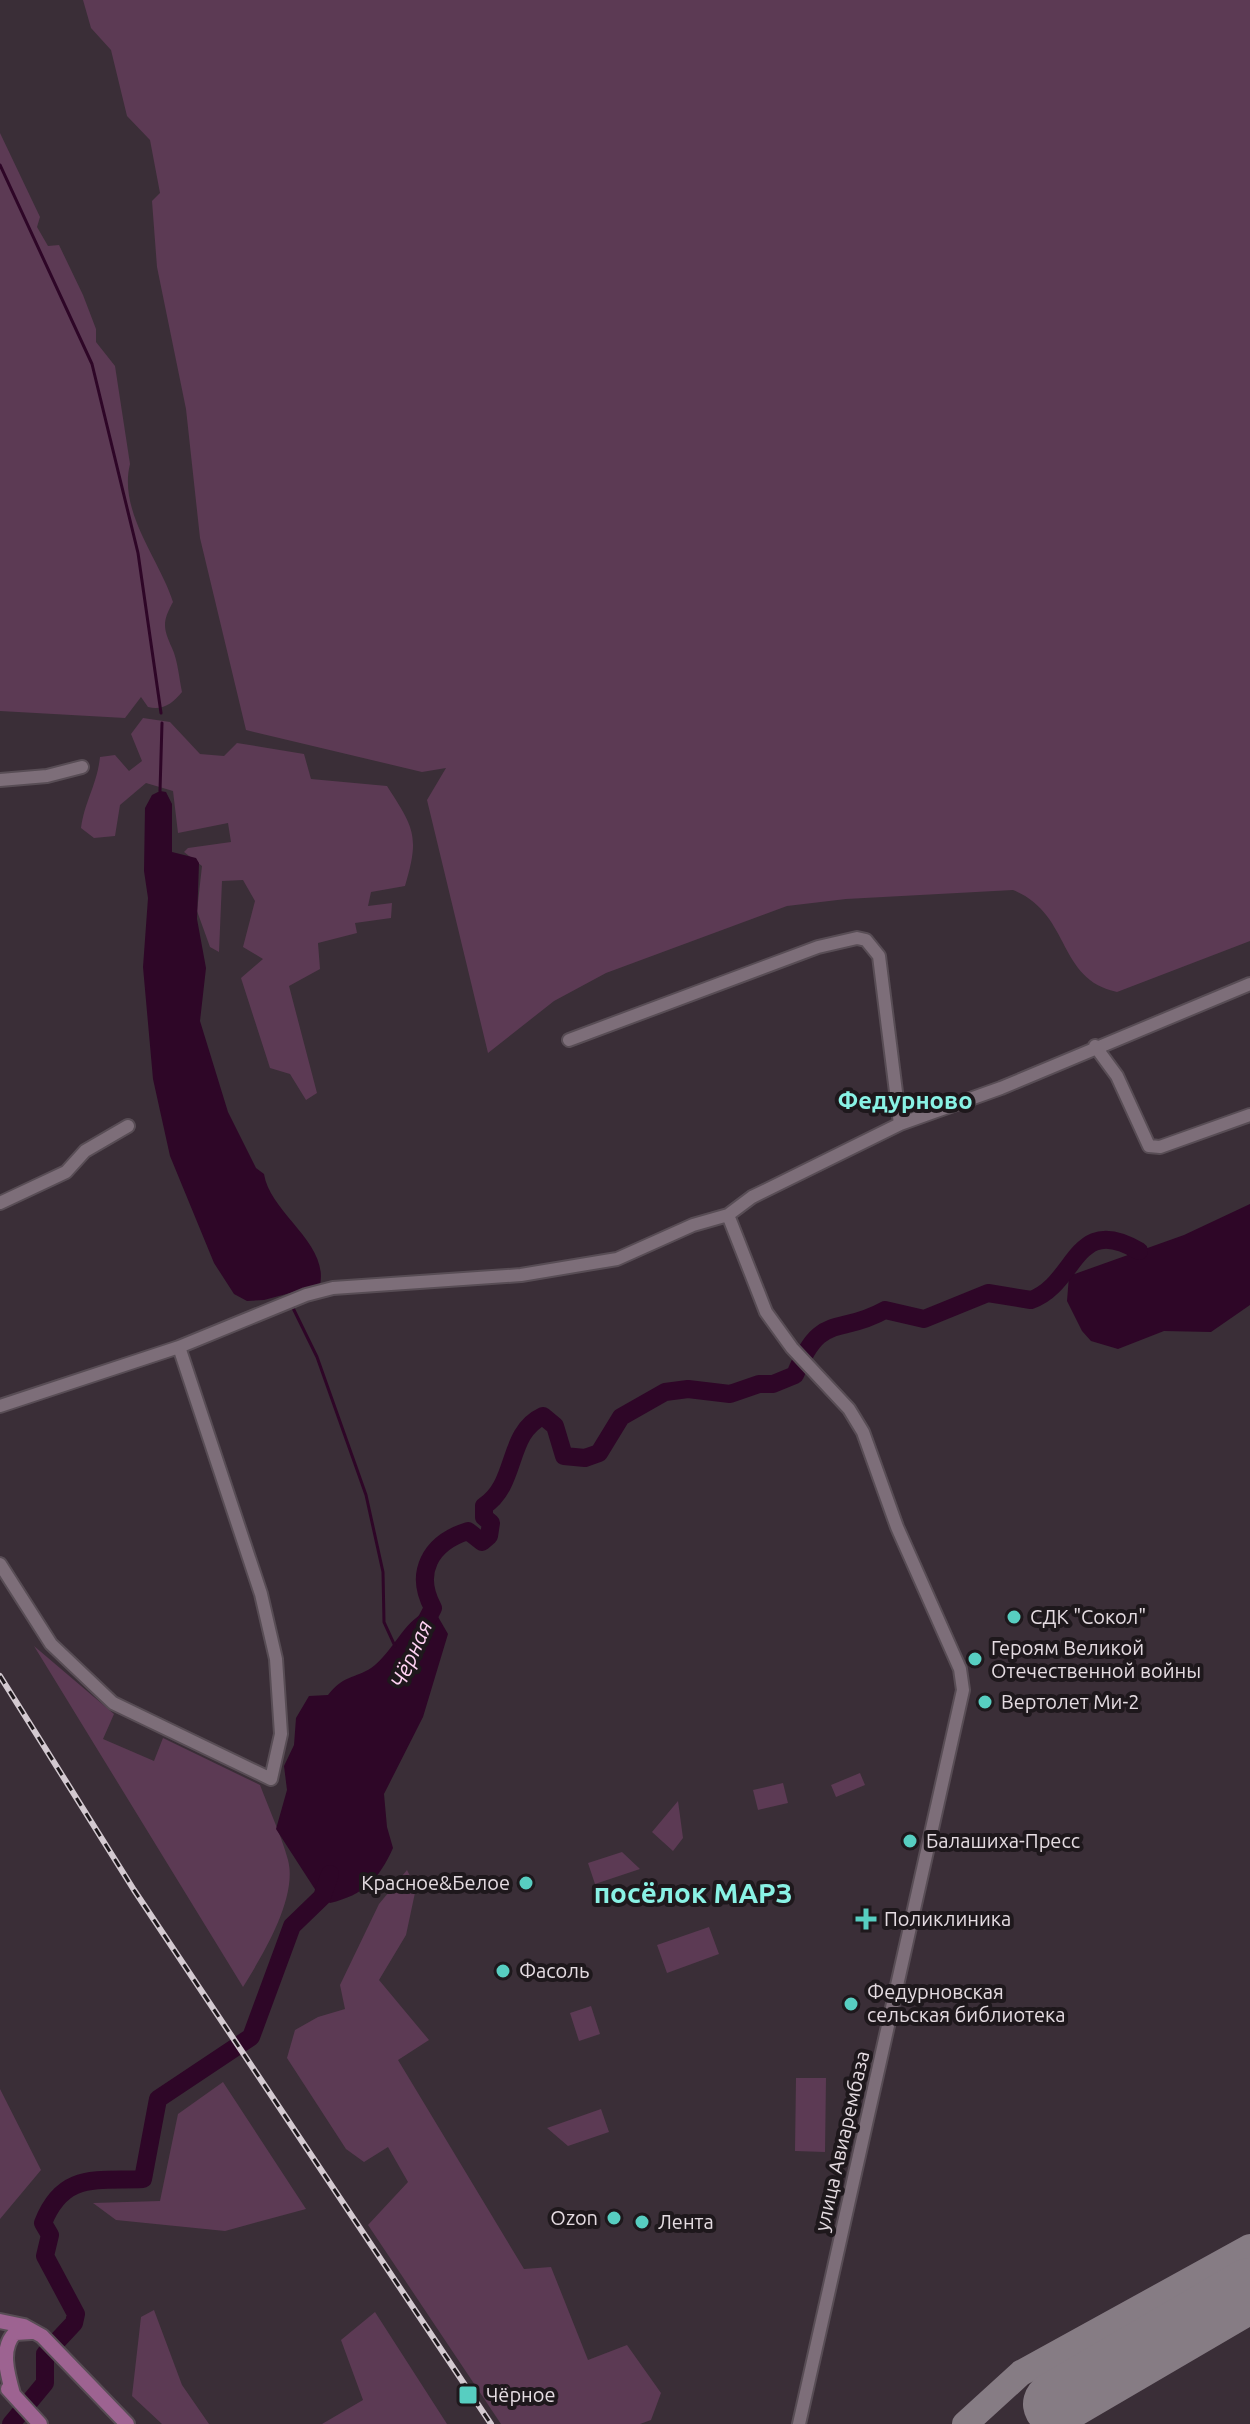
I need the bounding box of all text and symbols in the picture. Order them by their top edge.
district label: Федурново [837,1087,973,1114]
place label: СДК "Сокол" [1030,1605,1146,1628]
marker: СДК "Сокол" [1005,1608,1023,1626]
water label: Чёрная [385,1616,436,1691]
place label: Героям Великой Отечественной войны [991,1636,1201,1682]
marker: Героям Великой Отечественной войны [966,1650,984,1668]
place label: Вертолет Ми-2 [1001,1690,1140,1713]
marker: Вертолет Ми-2 [976,1693,994,1711]
place label: Балашиха-Пресс [926,1829,1080,1852]
marker: Балашиха-Пресс [901,1832,919,1850]
place label: Красное&Белое [361,1871,510,1894]
marker: Красное&Белое [517,1874,535,1892]
district label: посёлок МАРЗ [594,1877,792,1908]
place label: Поликлиника [884,1907,1011,1930]
marker: Поликлиника [855,1908,877,1930]
place label: Фасоль [519,1959,589,1982]
marker: Фасоль [494,1962,512,1980]
place label: Федурновская сельская библиотека [867,1980,1066,2026]
marker: Федурновская сельская библиотека [842,1995,860,2013]
street label: улица Авиарембаза [810,2048,873,2233]
place label: Ozon [550,2206,598,2229]
marker: Ozon [605,2209,623,2227]
place label: Лента [658,2210,714,2233]
marker: Лента [633,2213,651,2231]
place label: Чёрное [486,2383,556,2406]
marker: Чёрное [457,2384,479,2406]

